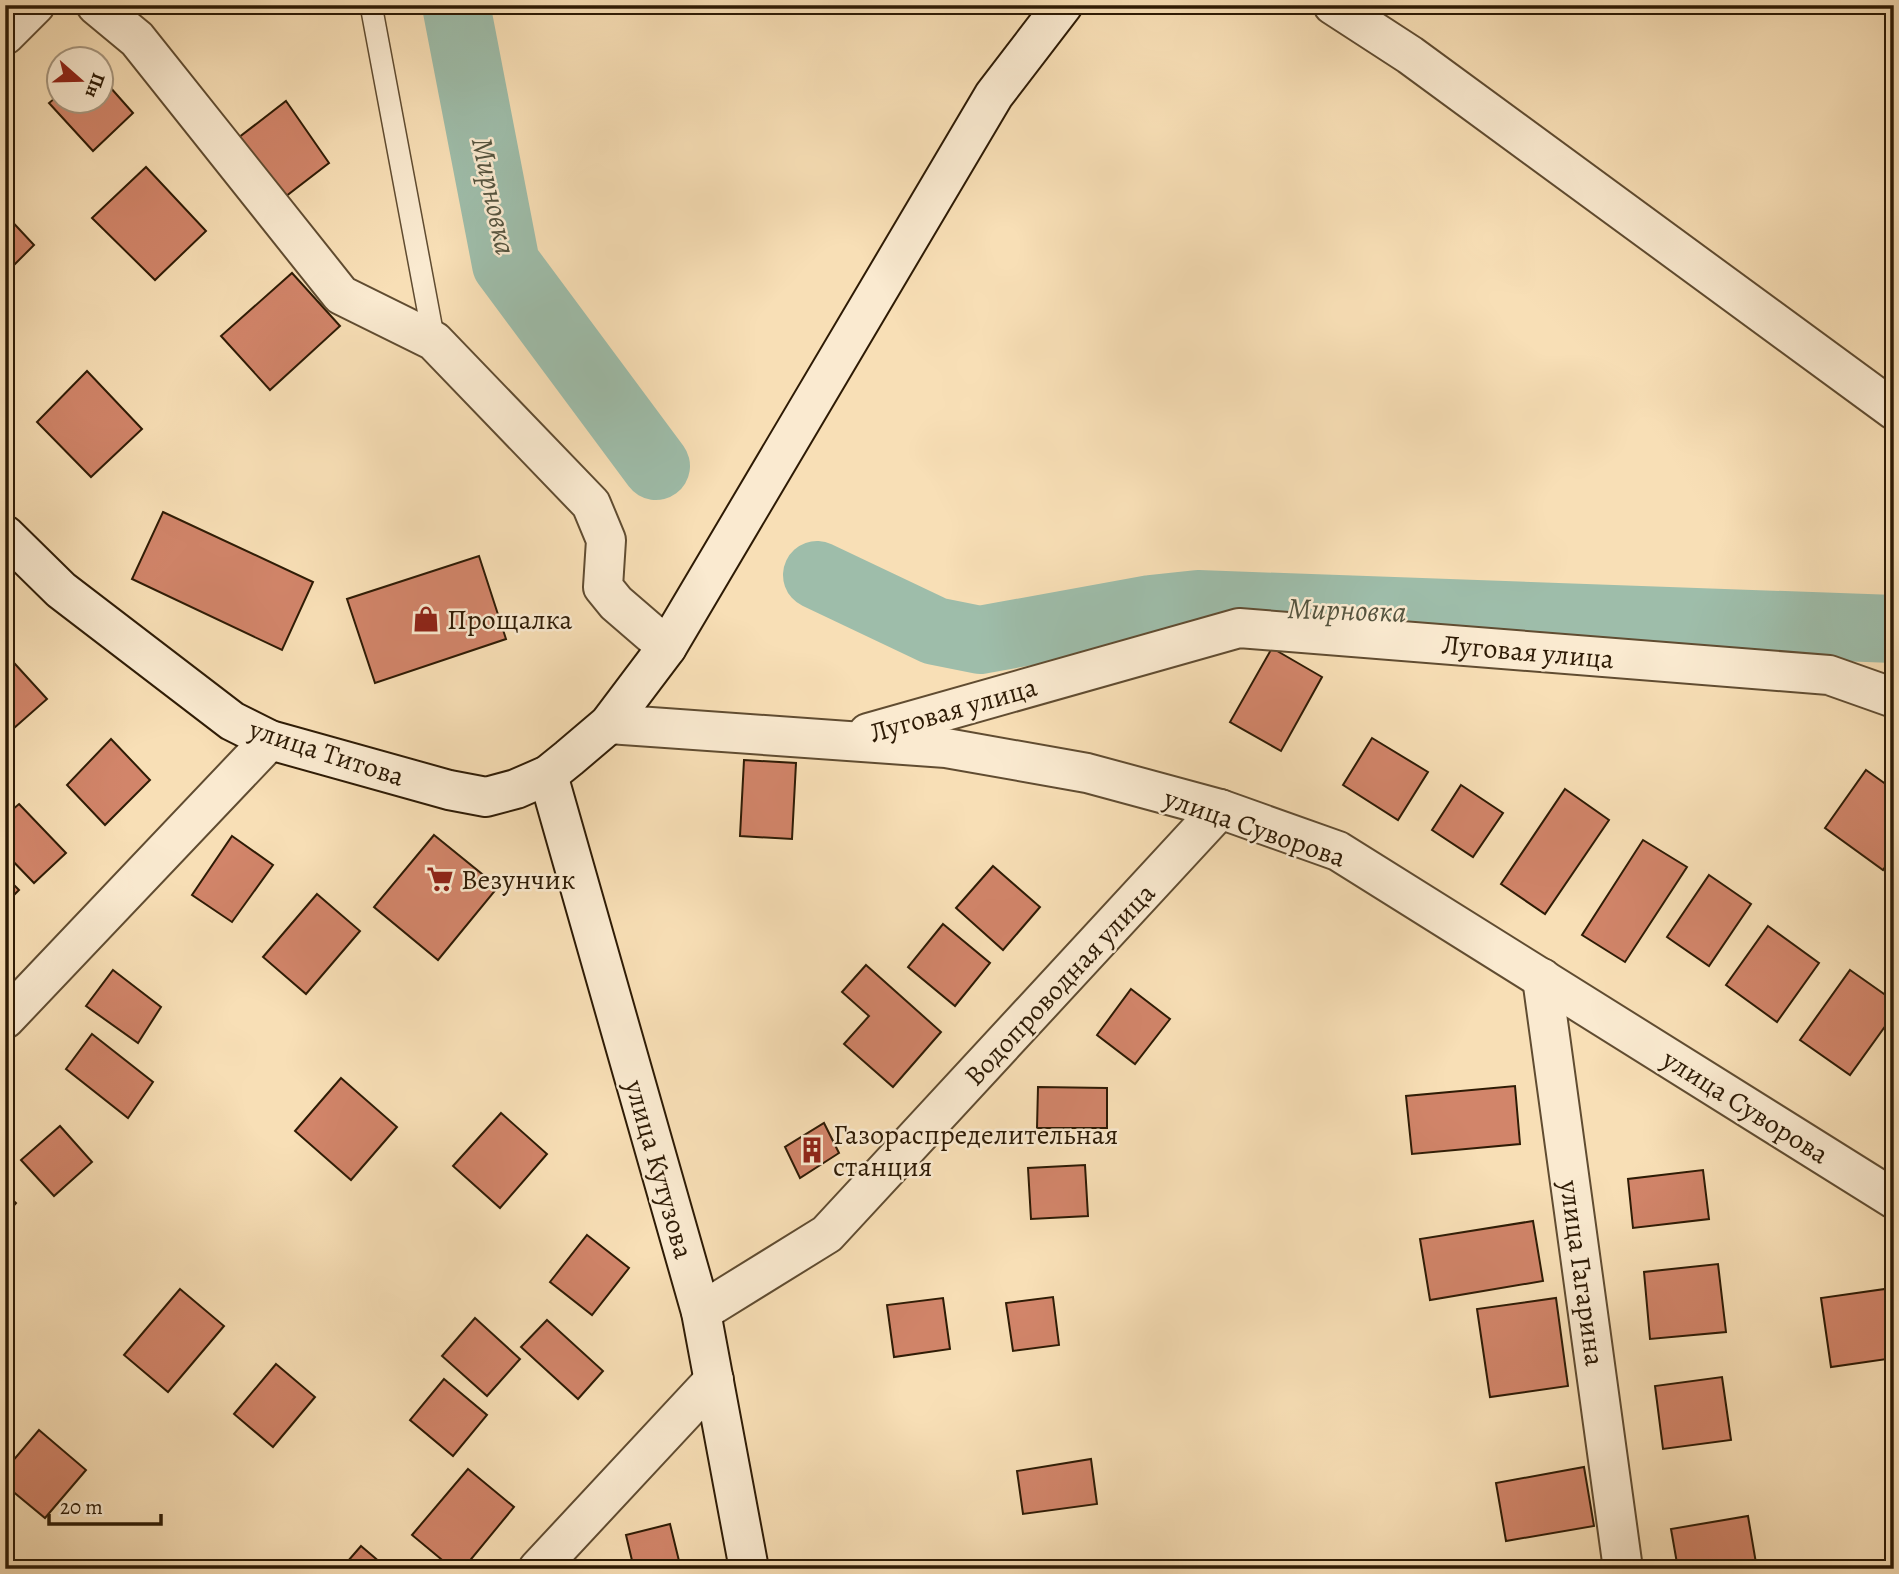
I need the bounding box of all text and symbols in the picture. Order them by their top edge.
north arrow [46,46,116,116]
text: Пн [79,69,111,102]
water label: Мирновка [462,133,526,259]
water label: Мирновка [1287,588,1407,632]
place label: Прощалка [447,601,573,639]
shop icon: Прощалка [411,604,441,634]
street label: Луговая улица [1440,626,1616,678]
street label: Луговая улица [865,668,1042,752]
street label: улица Титова [243,710,409,796]
street label: улица Суворова [1158,779,1351,877]
place label: Везунчик [461,861,576,899]
supermarket icon: Везунчик [425,864,455,894]
street label: Водопроводная улица [956,875,1164,1094]
street label: улица Суворова [1654,1040,1836,1173]
street label: улица Кутузова [615,1075,703,1263]
place label: Газораспределительная станция [833,1116,1118,1186]
building icon: Газораспределительная станция [797,1135,827,1165]
street label: улица Гагарина [1550,1177,1614,1368]
scale bar [49,1483,161,1527]
text: 20 m [60,1493,103,1521]

